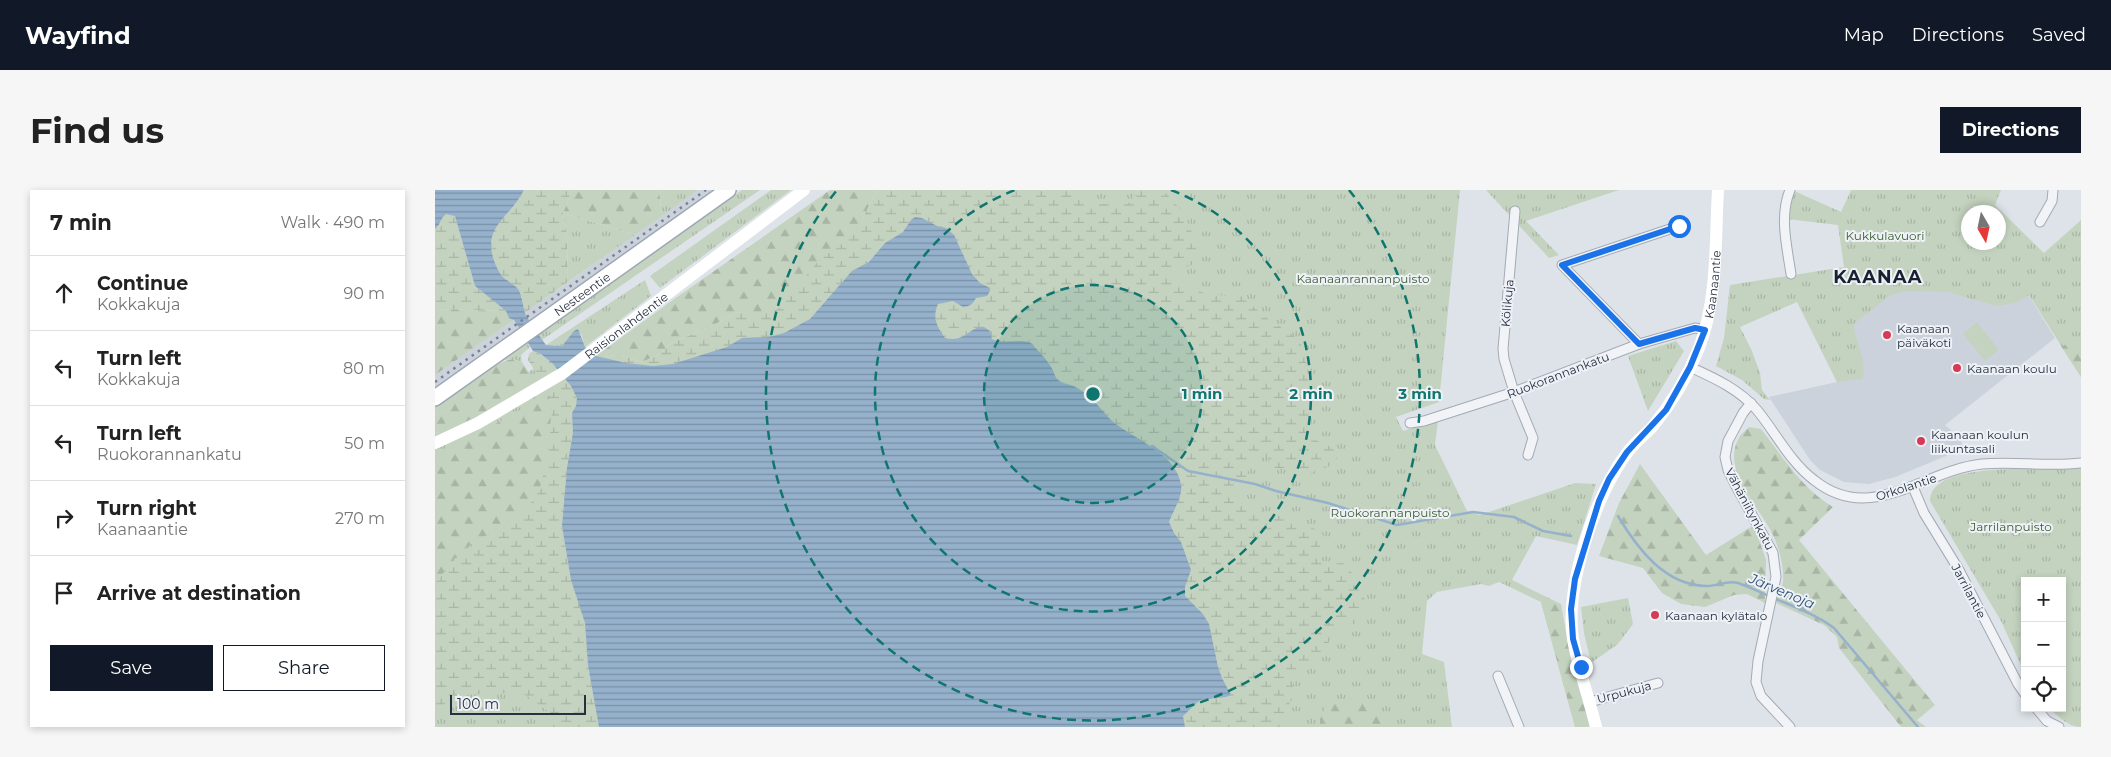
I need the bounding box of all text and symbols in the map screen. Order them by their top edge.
text: Wayfind [25,21,131,50]
text: Map [1844,24,1884,46]
text: Directions [1912,24,2004,46]
text: Saved [2032,24,2086,46]
button: Directions [1940,107,2081,153]
text: Find us [30,109,164,152]
north arrow [1961,205,2006,250]
text: 7 min [50,210,112,235]
text: Walk · 490 m [280,213,385,232]
route start [1668,215,1691,238]
park label: Kukkulavuori [1846,228,1924,243]
street label: Kaanaantie [1701,250,1723,320]
district label: KAANAA [1833,266,1923,288]
street label: Nesteentie [551,269,613,319]
park label: Kaanaanrannanpuisto [1296,271,1430,286]
text: Continue [97,272,188,295]
icon: ahead [50,279,78,307]
street label: Kölikuja [1497,279,1517,327]
text: 90 m [343,284,385,303]
street label: Raisionlahdentie [581,289,671,362]
text: Kokkakuja [97,295,180,314]
place label: Kaanaan päiväkoti [1897,321,1951,350]
marker: Kaanaan päiväkoti [1881,329,1893,341]
text: Turn left [97,347,182,370]
street label: Ruokorannankatu [1505,349,1611,401]
icon: left [50,354,78,382]
text: 80 m [343,359,385,378]
place label: Kaanaan koulu [1967,361,2057,376]
marker: Kaanaan koulu [1951,362,1963,374]
text: Kokkakuja [97,370,180,389]
text: 1 min [1182,384,1222,403]
text: 2 min [1289,384,1333,403]
text: 3 min [1397,384,1442,403]
centre of rings [1084,385,1102,403]
text: Turn left [97,422,182,445]
place label: Kaanaan koulun liikuntasali [1931,427,2029,456]
icon: left [50,429,78,457]
text: 50 m [344,434,385,453]
marker: Kaanaan koulun liikuntasali [1915,435,1927,447]
text: Ruokorannankatu [97,445,242,464]
street label: Vähäniitynkatu [1722,465,1778,553]
street label: Orkolantie [1874,470,1938,504]
text: Turn right [97,497,197,520]
icon: right [50,504,78,532]
park label: Ruokorannanpuisto [1331,505,1450,520]
text: 270 m [335,509,385,528]
park label: Jarrilanpuisto [1969,519,2052,534]
text: Kaanaantie [97,520,188,539]
street label: Jarrilantie [1948,560,1990,621]
water label: Järvenoja [1746,569,1818,613]
map controls [2021,577,2066,712]
button: + [2021,577,2066,622]
icon: arrive [50,579,78,607]
text: Arrive at destination [97,582,301,605]
place label: Kaanaan kylätalo [1665,608,1767,623]
marker: Kaanaan kylätalo [1649,609,1661,621]
button: − [2021,622,2066,667]
button: Save [50,645,213,691]
button: Share [223,645,385,691]
route end [1570,656,1593,679]
button: locate [2021,667,2066,712]
street label: Urpukuja [1595,678,1653,706]
scale bar [450,692,586,715]
text: 100 m [457,695,499,713]

